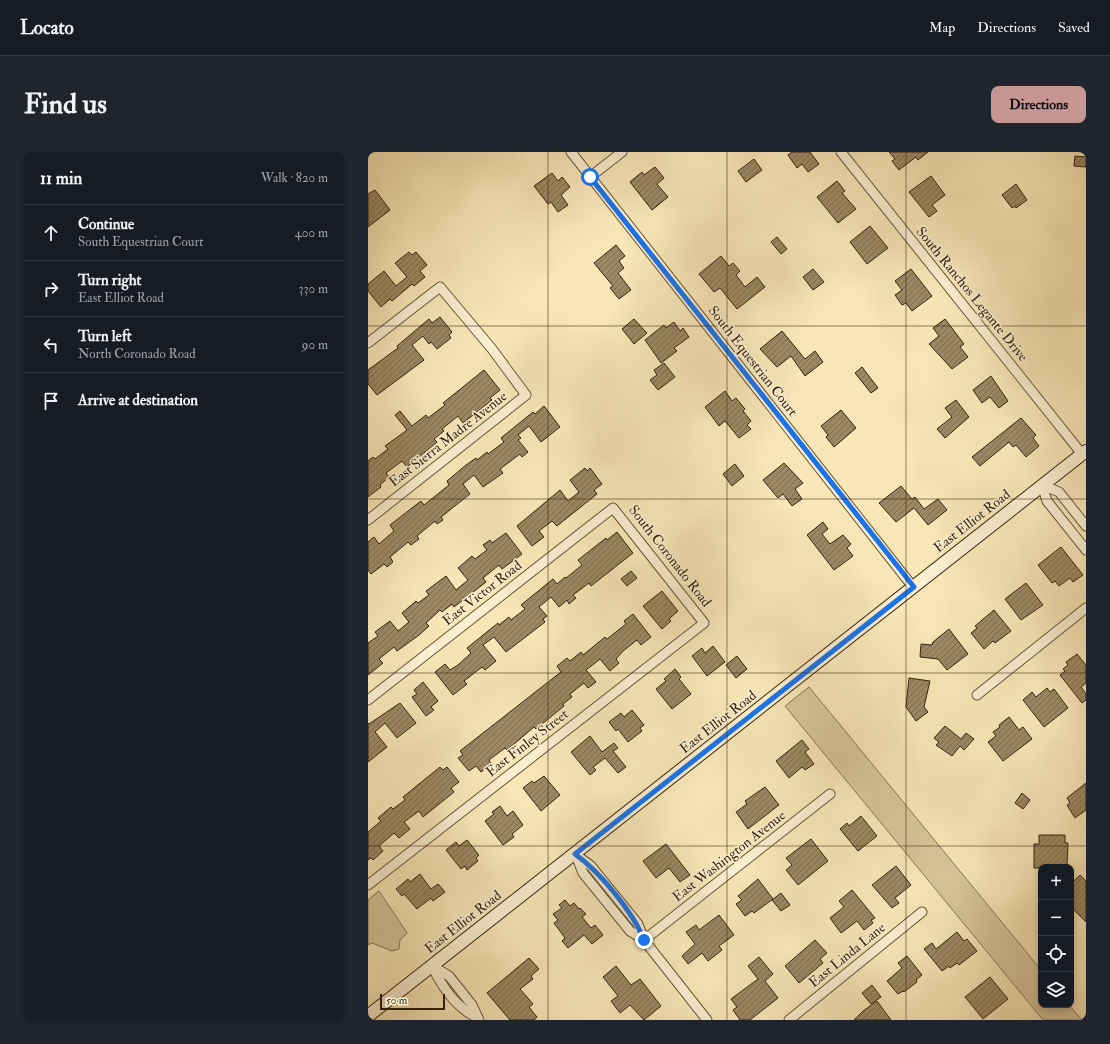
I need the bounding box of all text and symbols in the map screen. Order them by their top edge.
text: Locato [20,16,74,40]
text: Map [929,19,955,36]
text: Directions [977,19,1036,36]
text: Saved [1058,19,1090,36]
button: Directions [991,86,1086,123]
text: Find us [24,87,107,122]
text: 11 min [40,168,82,189]
route start [581,168,599,186]
text: Walk · 820 m [261,170,328,186]
text: Continue [78,215,134,234]
icon: ahead [40,222,62,244]
street label: South Ranchos Legante Drive [912,223,1032,365]
text: 400 m [295,225,328,241]
text: South Equestrian Court [78,234,204,250]
text: Turn right [78,271,141,290]
icon: right [40,278,62,300]
text: 330 m [299,281,328,297]
text: East Elliot Road [78,290,164,306]
street label: South Equestrian Court [705,302,802,420]
text: Turn left [78,327,132,346]
icon: left [40,334,62,356]
text: 90 m [302,337,328,353]
text: North Coronado Road [78,346,196,362]
street label: East Sierra Madre Avenue [386,388,511,490]
icon: arrive [40,390,62,412]
text: Arrive at destination [78,391,198,410]
street label: East Elliot Road [930,486,1014,556]
street label: South Coronado Road [625,502,715,610]
street label: East Victor Road [439,557,525,629]
street label: East Elliot Road [676,687,760,757]
street label: East Finley Street [482,705,573,781]
street label: East Washington Avenue [669,807,789,905]
map controls [1038,864,1074,1008]
button: + [1038,864,1074,900]
street label: East Elliot Road [421,887,505,957]
button: − [1038,900,1074,936]
street label: East Linda Lane [805,919,889,991]
route end [635,931,653,949]
button: locate [1038,936,1074,972]
button: layers [1038,972,1074,1008]
scale bar [380,992,445,1011]
text: 50 m [386,994,407,1007]

